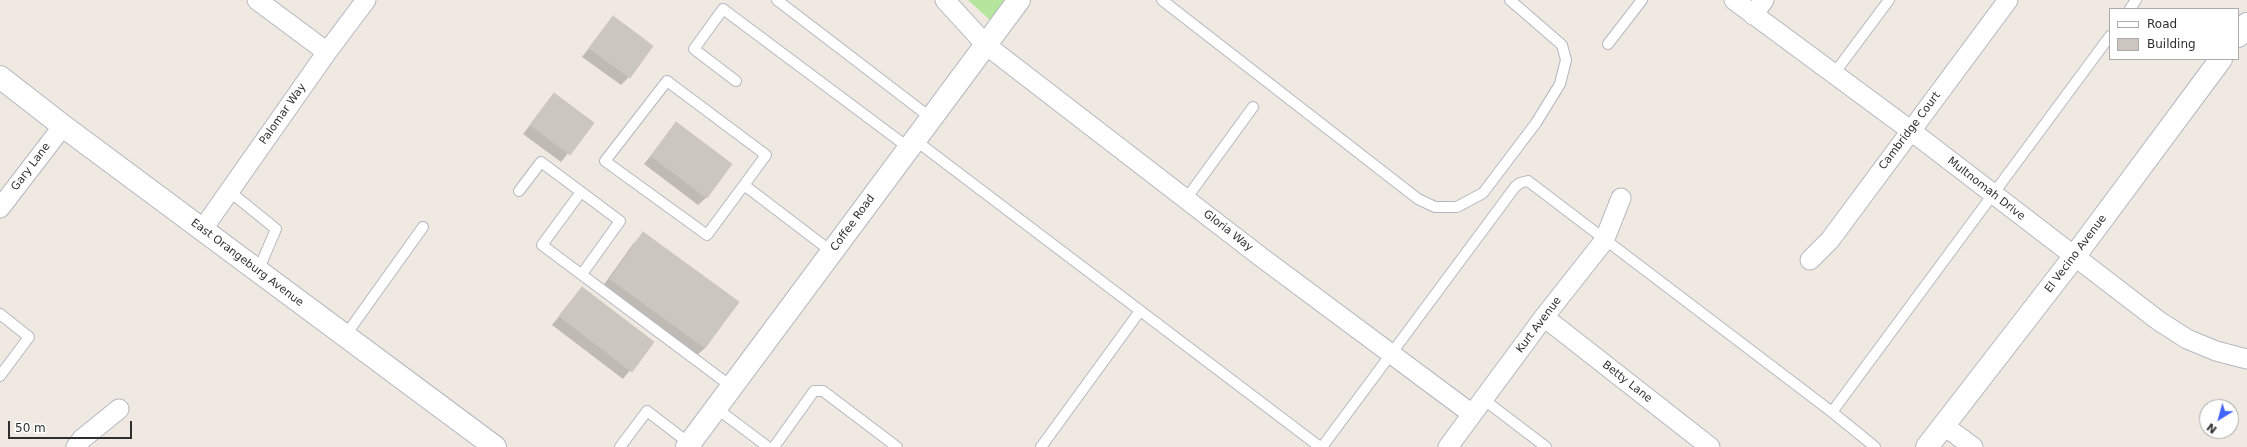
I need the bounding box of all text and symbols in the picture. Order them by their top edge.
legend [2109,8,2239,60]
text: Road [2147,17,2177,31]
text: Building [2147,37,2196,51]
street label: Palomar Way [257,81,309,147]
street label: Cambridge Court [1876,89,1944,173]
street label: Gary Lane [9,141,53,193]
street label: Multnomah Drive [1945,155,2027,223]
street label: Coffee Road [828,192,878,254]
street label: Gloria Way [1200,207,1256,255]
street label: El Vecino Avenue [2042,212,2110,296]
street label: East Orangeburg Avenue [188,216,306,310]
street label: Kurt Avenue [1514,294,1564,356]
street label: Betty Lane [1599,358,1655,406]
north arrow [2199,399,2239,439]
scale bar [10,413,134,439]
text: N [2204,420,2220,436]
text: 50 m [15,421,46,435]

